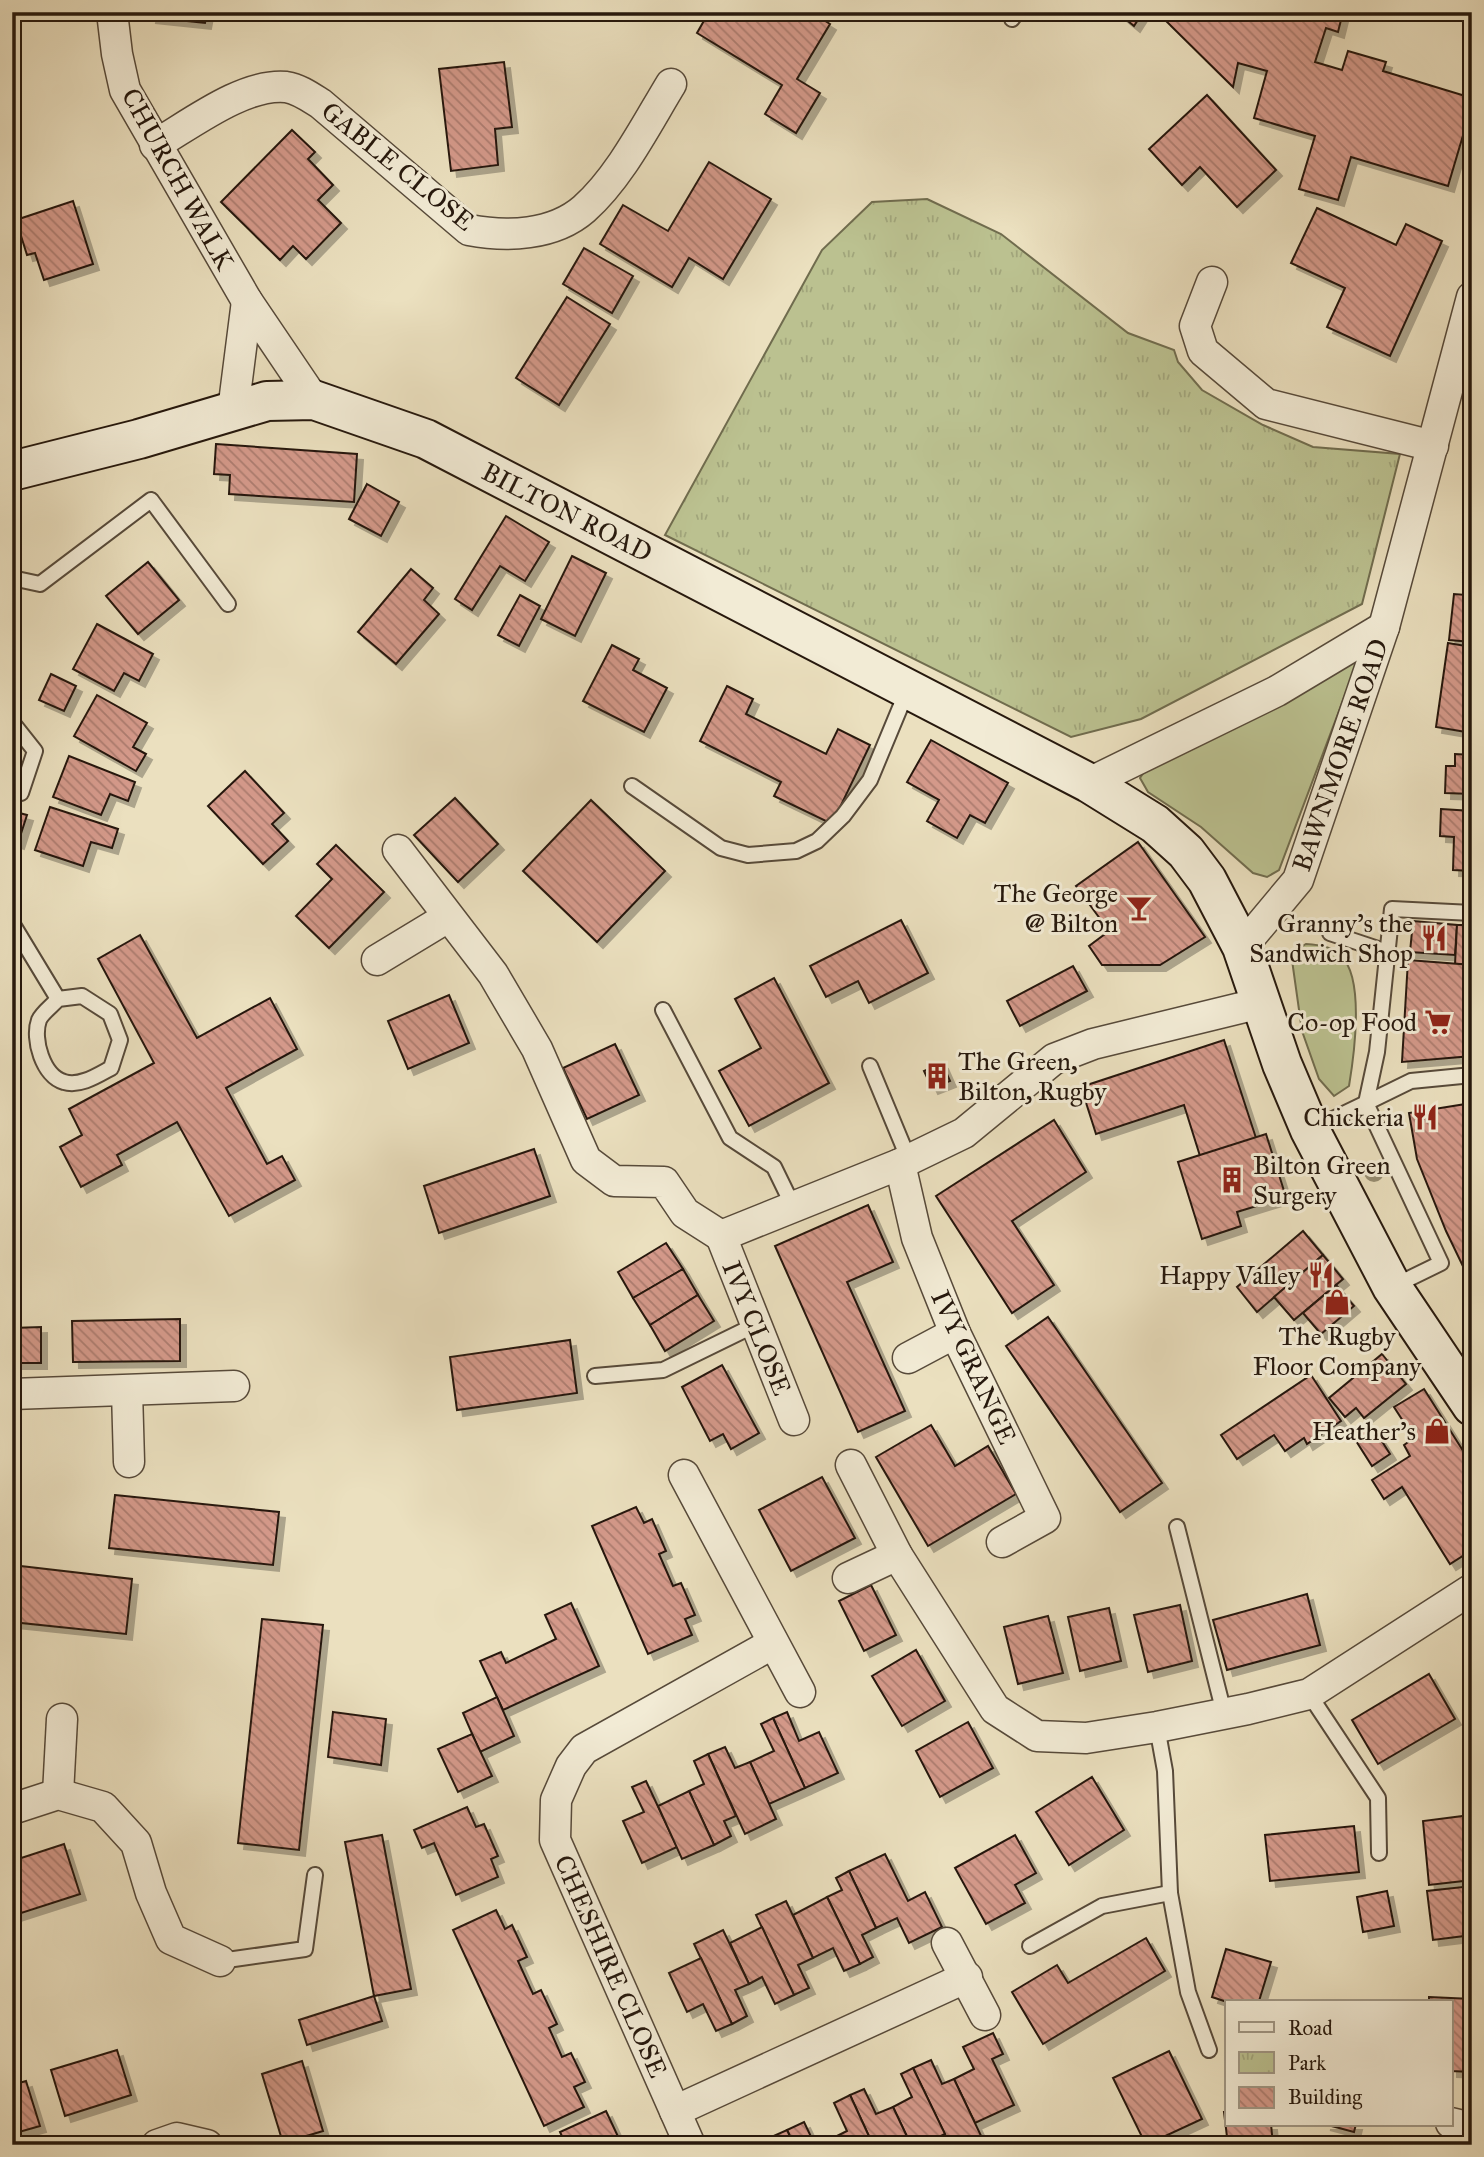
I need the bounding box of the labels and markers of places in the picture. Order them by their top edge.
place label: The George @ Bilton [994,877,1118,939]
bar icon: The George @ Bilton [1124,893,1154,923]
place label: Granny's the Sandwich Shop [1249,907,1413,969]
restaurant icon: Granny's the Sandwich Shop [1419,923,1449,953]
place label: Co-op Food [1287,1006,1417,1038]
supermarket icon: Co-op Food [1423,1007,1453,1037]
place label: The Green, Bilton, Rugby [958,1045,1107,1107]
building icon: The Green, Bilton, Rugby [922,1061,952,1091]
place label: Chickeria [1303,1101,1404,1133]
restaurant icon: Chickeria [1410,1102,1440,1132]
place label: Bilton Green Surgery [1253,1149,1391,1211]
building icon: Bilton Green Surgery [1217,1165,1247,1195]
place label: Happy Valley [1159,1259,1301,1291]
restaurant icon: Happy Valley [1306,1260,1336,1290]
shop icon: The Rugby Floor Company [1322,1287,1352,1317]
place label: The Rugby Floor Company [1253,1320,1422,1382]
place label: Heather's [1312,1415,1416,1447]
shop icon: Heather's [1422,1416,1452,1446]

